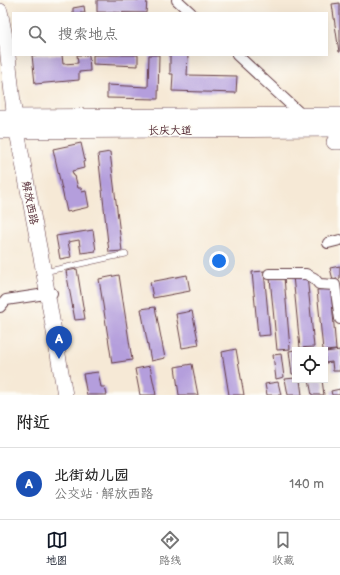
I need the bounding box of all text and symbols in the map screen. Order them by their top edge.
search box [12,12,328,56]
icon: search [26,23,48,45]
text: 搜索地点 [58,25,118,44]
street label: 长庆大道 [148,124,192,137]
street label: 解放西路 [19,180,41,226]
your location [209,251,229,271]
pin: A [46,326,72,359]
map controls [292,347,328,383]
button: locate [292,347,328,383]
text: 附近 [16,413,50,433]
text: 北街幼儿园 [54,466,129,485]
text: A [25,476,33,492]
text: 140 m [289,476,324,492]
text: 公交站 · 解放西路 [54,486,153,502]
tab: 地图 [46,529,68,567]
tab: 路线 [159,529,181,567]
tab: 收藏 [272,529,294,567]

